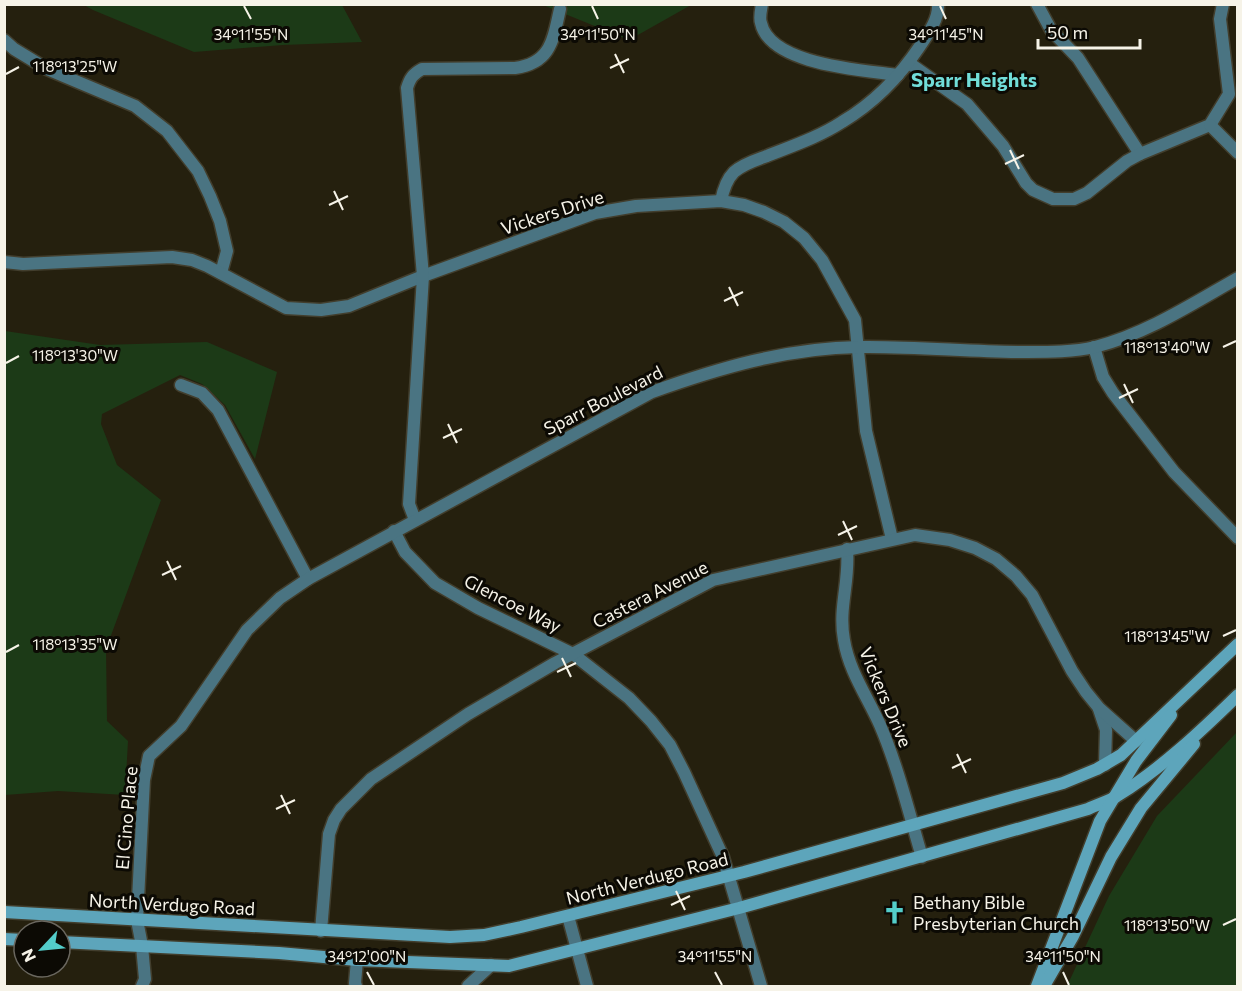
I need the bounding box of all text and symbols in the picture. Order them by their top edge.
scale bar [1038,12,1140,50]
text: 50 m [1047,21,1088,43]
text: 34°11'55"N [214,25,288,43]
text: 34°11'50"N [560,25,636,43]
text: 34°11'45"N [909,25,983,43]
text: 118°13'25"W [33,57,117,75]
district label: Sparr Heights [911,67,1037,91]
street label: Vickers Drive [498,185,606,239]
text: 118°13'40"W [1124,338,1210,356]
text: 118°13'30"W [32,346,118,364]
street label: Sparr Boulevard [540,361,666,439]
street label: Castera Avenue [589,555,711,633]
street label: Glencoe Way [461,569,565,637]
text: 118°13'45"W [1124,627,1210,645]
text: 118°13'35"W [32,635,118,653]
street label: Vickers Drive [855,644,917,750]
street label: El Cino Place [111,765,141,871]
street label: North Verdugo Road [564,847,730,909]
street label: North Verdugo Road [88,889,256,919]
place label: Bethany Bible Presbyterian Church [913,891,1079,934]
church icon: Bethany Bible Presbyterian Church [882,899,908,925]
text: 118°13'50"W [1124,916,1210,934]
north arrow [12,919,72,979]
text: N [17,946,39,965]
text: 34°12'00"N [328,947,406,965]
text: 34°11'55"N [678,947,752,965]
text: 34°11'50"N [1025,947,1101,965]

